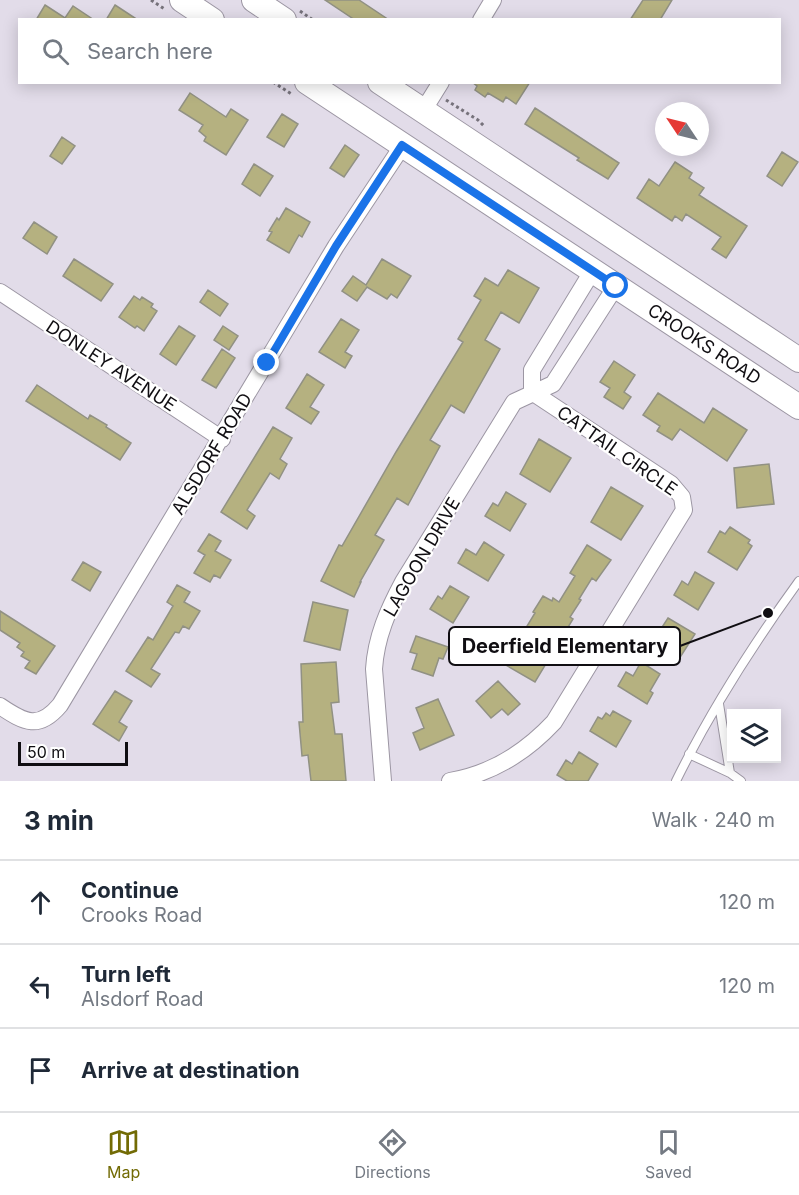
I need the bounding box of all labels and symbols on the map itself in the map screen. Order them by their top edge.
north arrow [655,102,709,156]
route start [602,272,628,298]
street label: CROOKS ROAD [644,299,765,389]
street label: DONLEY AVENUE [42,316,180,415]
route end [253,349,279,375]
street label: ALSDORF ROAD [167,389,256,518]
street label: CATTAIL CIRCLE [553,401,681,500]
street label: LAGOON DRIVE [379,493,464,620]
callout: Deerfield Elementary [449,627,680,665]
text: Deerfield Elementary [462,634,668,658]
scale bar [18,739,128,766]

